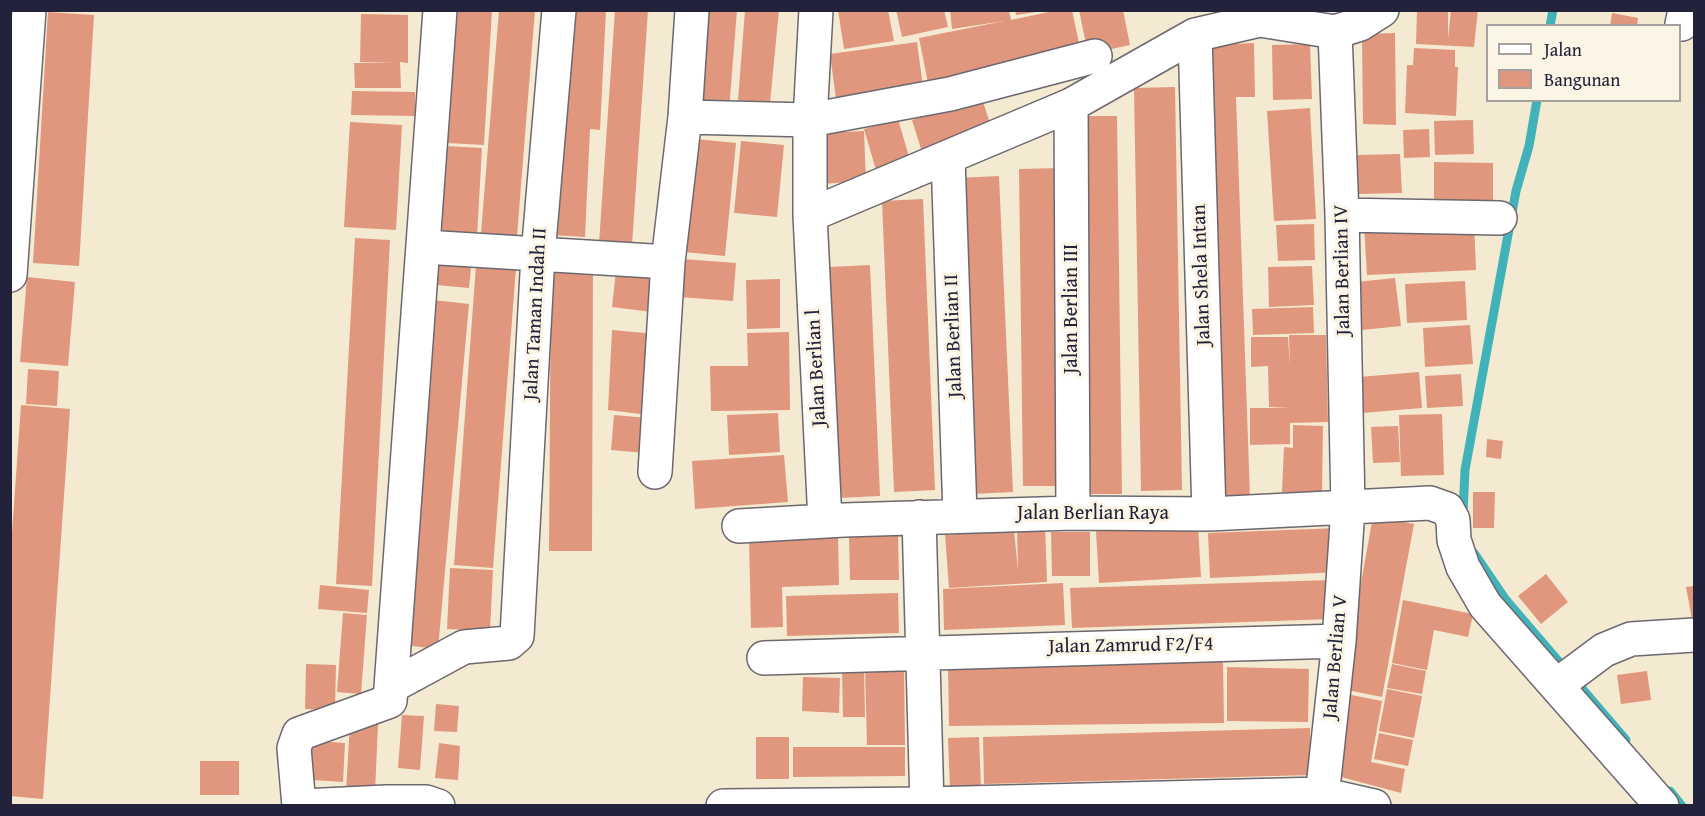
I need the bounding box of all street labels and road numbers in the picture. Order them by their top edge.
street label: Jalan Shela Intan [1188,204,1216,346]
street label: Jalan Berlian IV [1330,204,1356,336]
street label: Jalan Taman Indah II [519,227,553,401]
street label: Jalan Berlian III [1060,244,1084,374]
street label: Jalan Berlian II [940,274,968,398]
street label: Jalan Berlian l [802,309,832,427]
street label: Jalan Berlian Raya [1017,502,1169,526]
street label: Jalan Berlian V [1319,594,1353,720]
street label: Jalan Zamrud F2/F4 [1048,633,1214,659]

